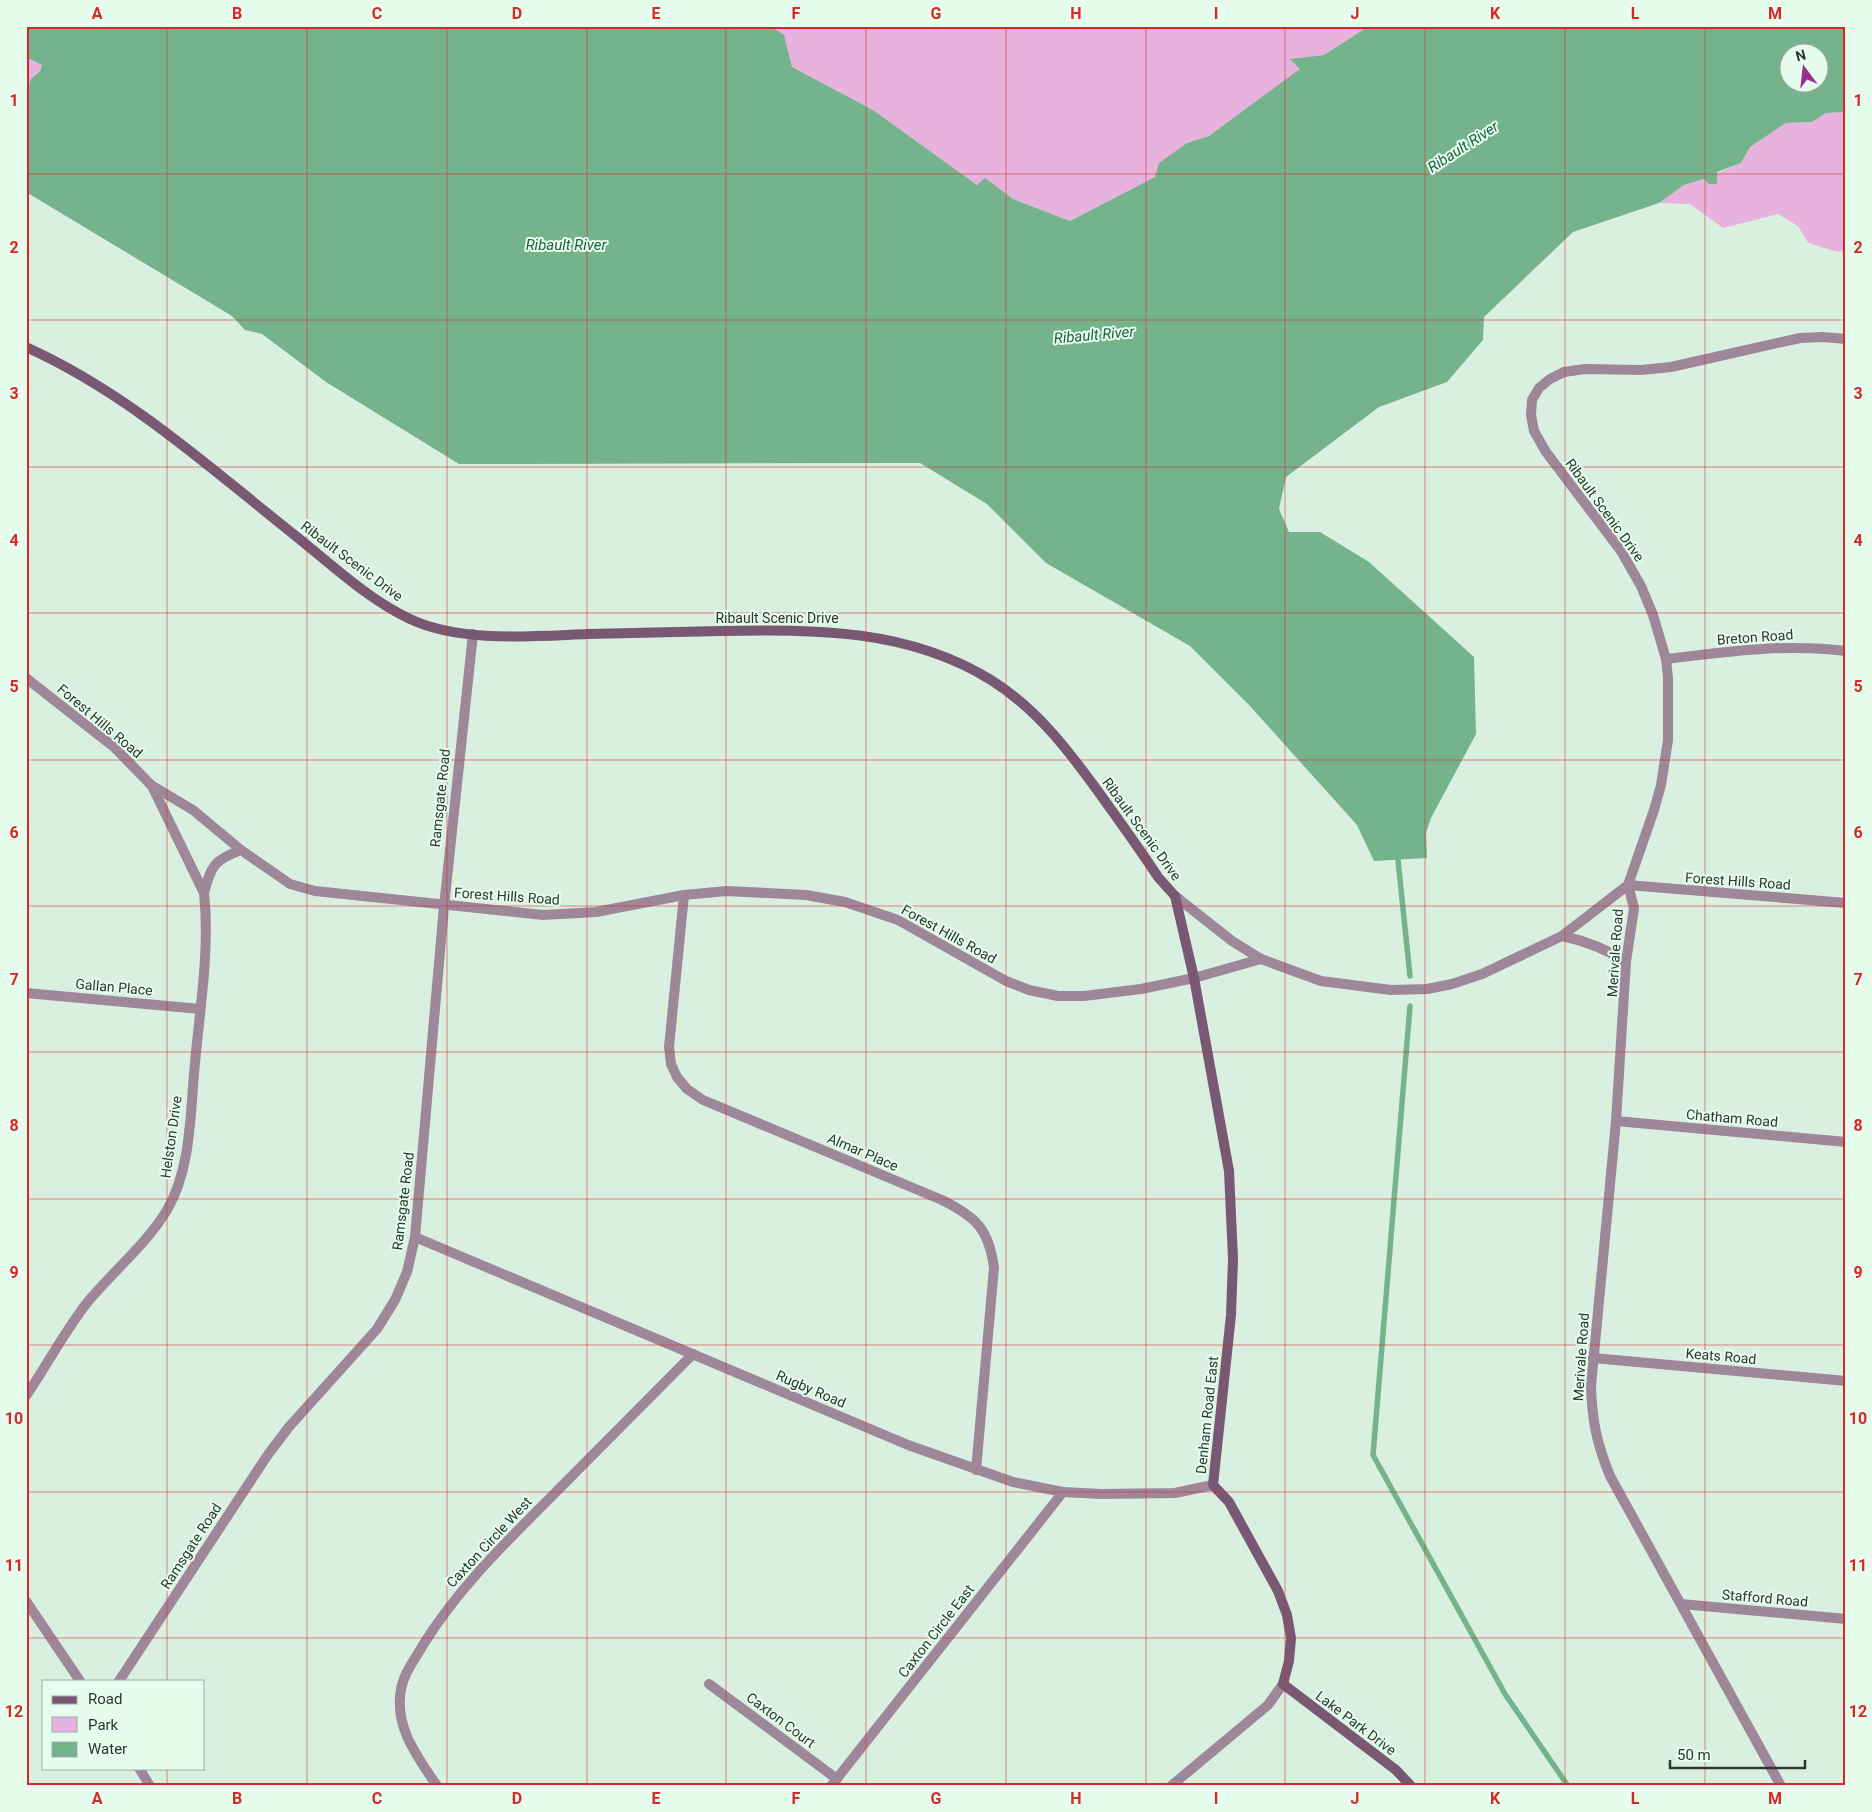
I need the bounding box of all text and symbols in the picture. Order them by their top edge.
text: A [92,4,103,23]
text: B [232,4,242,23]
text: C [372,4,382,23]
text: D [512,4,522,23]
text: E [652,4,661,23]
text: F [792,4,801,23]
text: G [931,4,942,23]
text: H [1070,4,1082,23]
text: I [1214,4,1218,23]
text: J [1351,4,1359,23]
text: K [1490,4,1501,23]
text: L [1631,4,1640,23]
text: M [1768,4,1782,23]
north arrow [1780,42,1830,92]
text: N [1794,46,1807,64]
text: 1 [9,91,19,110]
text: 1 [1853,91,1863,110]
water label: Ribault River [1424,117,1503,177]
water label: Ribault River [526,236,607,254]
text: 2 [9,238,19,257]
text: 2 [1853,238,1863,257]
water label: Ribault River [1053,322,1136,347]
text: 3 [9,384,19,403]
text: 3 [1853,384,1863,403]
street label: Ribault Scenic Drive [1562,455,1648,565]
street label: Ribault Scenic Drive [298,518,406,604]
text: 4 [9,531,19,550]
text: 4 [1853,531,1863,550]
street label: Ribault Scenic Drive [715,610,839,626]
street label: Breton Road [1716,626,1794,648]
text: 5 [9,677,19,696]
text: 5 [1853,677,1863,696]
street label: Forest Hills Road [54,681,146,761]
street label: Ramsgate Road [427,748,453,848]
street label: Ribault Scenic Drive [1099,774,1185,884]
text: 6 [9,823,19,842]
text: 6 [1853,823,1863,842]
street label: Forest Hills Road [1685,869,1791,893]
street label: Forest Hills Road [454,884,560,908]
street label: Forest Hills Road [899,901,999,967]
street label: Merivale Road [1604,908,1626,998]
text: 7 [9,970,19,989]
text: 7 [1853,970,1863,989]
street label: Gallan Place [75,976,153,998]
street label: Helston Drive [157,1095,185,1179]
street label: Chatham Road [1685,1106,1779,1130]
text: 8 [9,1116,19,1135]
text: 8 [1853,1116,1863,1135]
street label: Almar Place [825,1130,901,1174]
street label: Ramsgate Road [389,1151,417,1251]
text: 9 [9,1263,19,1282]
text: 9 [1853,1263,1863,1282]
street label: Merivale Road [1570,1312,1592,1402]
street label: Keats Road [1685,1345,1757,1367]
street label: Denham Road East [1193,1355,1221,1475]
street label: Rugby Road [774,1367,848,1411]
text: 10 [5,1409,23,1428]
text: 10 [1849,1409,1867,1428]
street label: Caxton Circle West [443,1493,535,1590]
street label: Ramsgate Road [157,1500,225,1592]
text: 11 [5,1556,23,1575]
text: 11 [1849,1556,1867,1575]
street label: Caxton Circle East [895,1581,977,1681]
street label: Stafford Road [1721,1586,1809,1610]
legend [42,1680,205,1770]
street label: Lake Park Drive [1313,1688,1399,1758]
street label: Caxton Court [744,1689,819,1751]
text: Road [88,1690,122,1708]
text: 12 [5,1702,23,1721]
text: 12 [1849,1702,1867,1721]
text: Park [88,1716,119,1734]
scale bar [1670,1737,1804,1769]
text: Water [88,1740,127,1758]
text: 50 m [1677,1746,1711,1764]
text: A [92,1789,103,1808]
text: B [232,1789,242,1808]
text: C [372,1789,382,1808]
text: D [512,1789,522,1808]
text: E [652,1789,661,1808]
text: F [792,1789,801,1808]
text: G [931,1789,942,1808]
text: H [1070,1789,1082,1808]
text: I [1214,1789,1218,1808]
text: J [1351,1789,1359,1808]
text: K [1490,1789,1501,1808]
text: L [1631,1789,1640,1808]
text: M [1768,1789,1782,1808]

